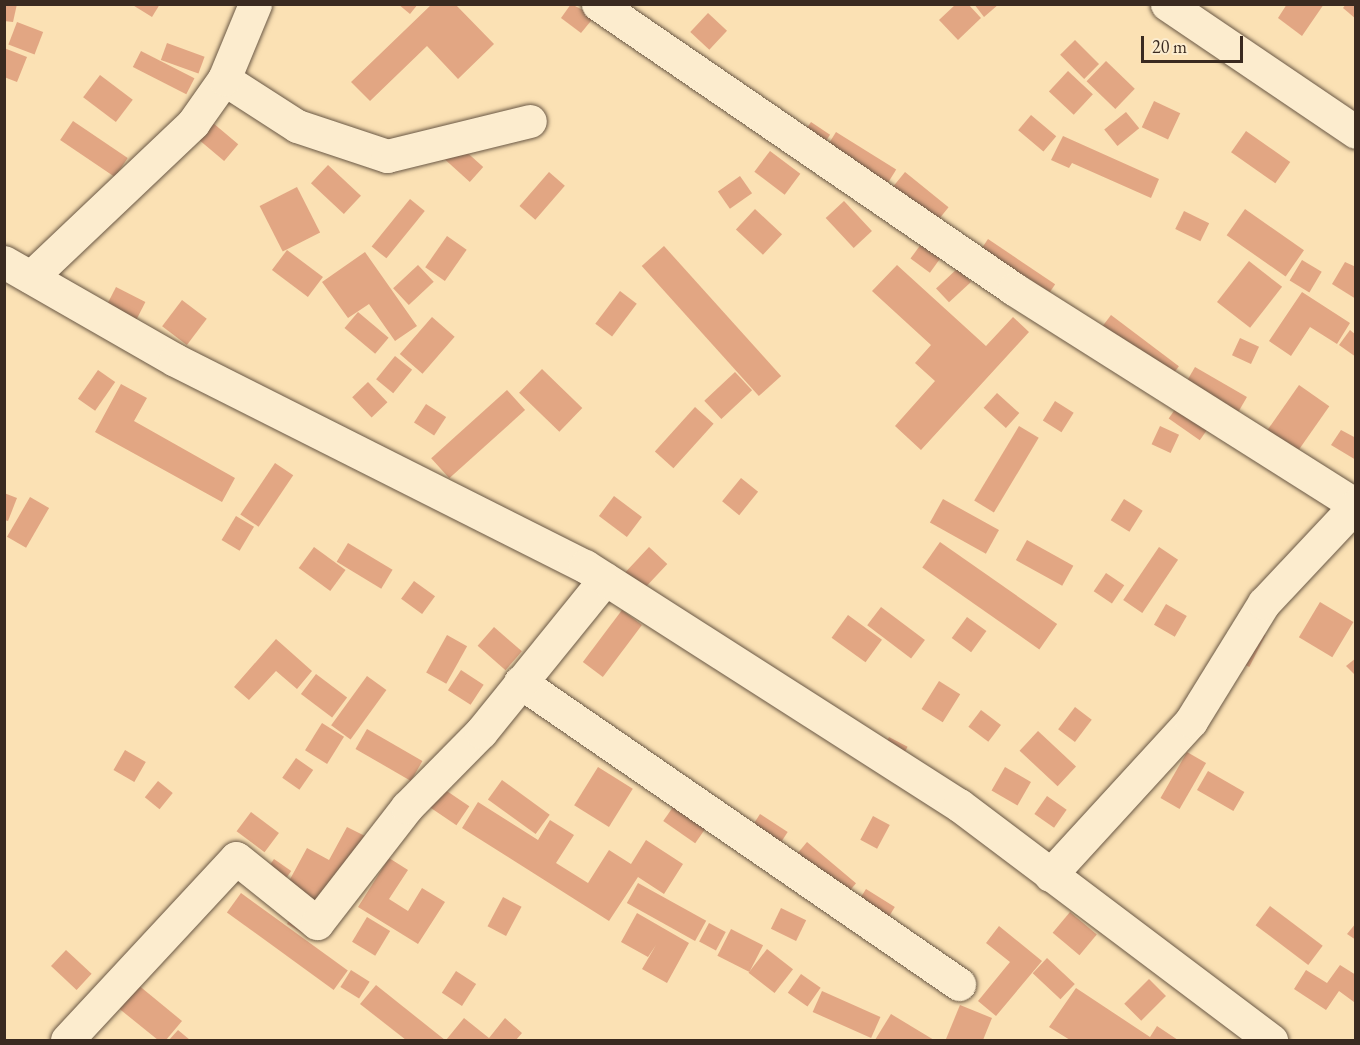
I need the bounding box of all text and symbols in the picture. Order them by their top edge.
scale bar [1144,24,1246,62]
text: 20 m [1152,35,1187,58]

